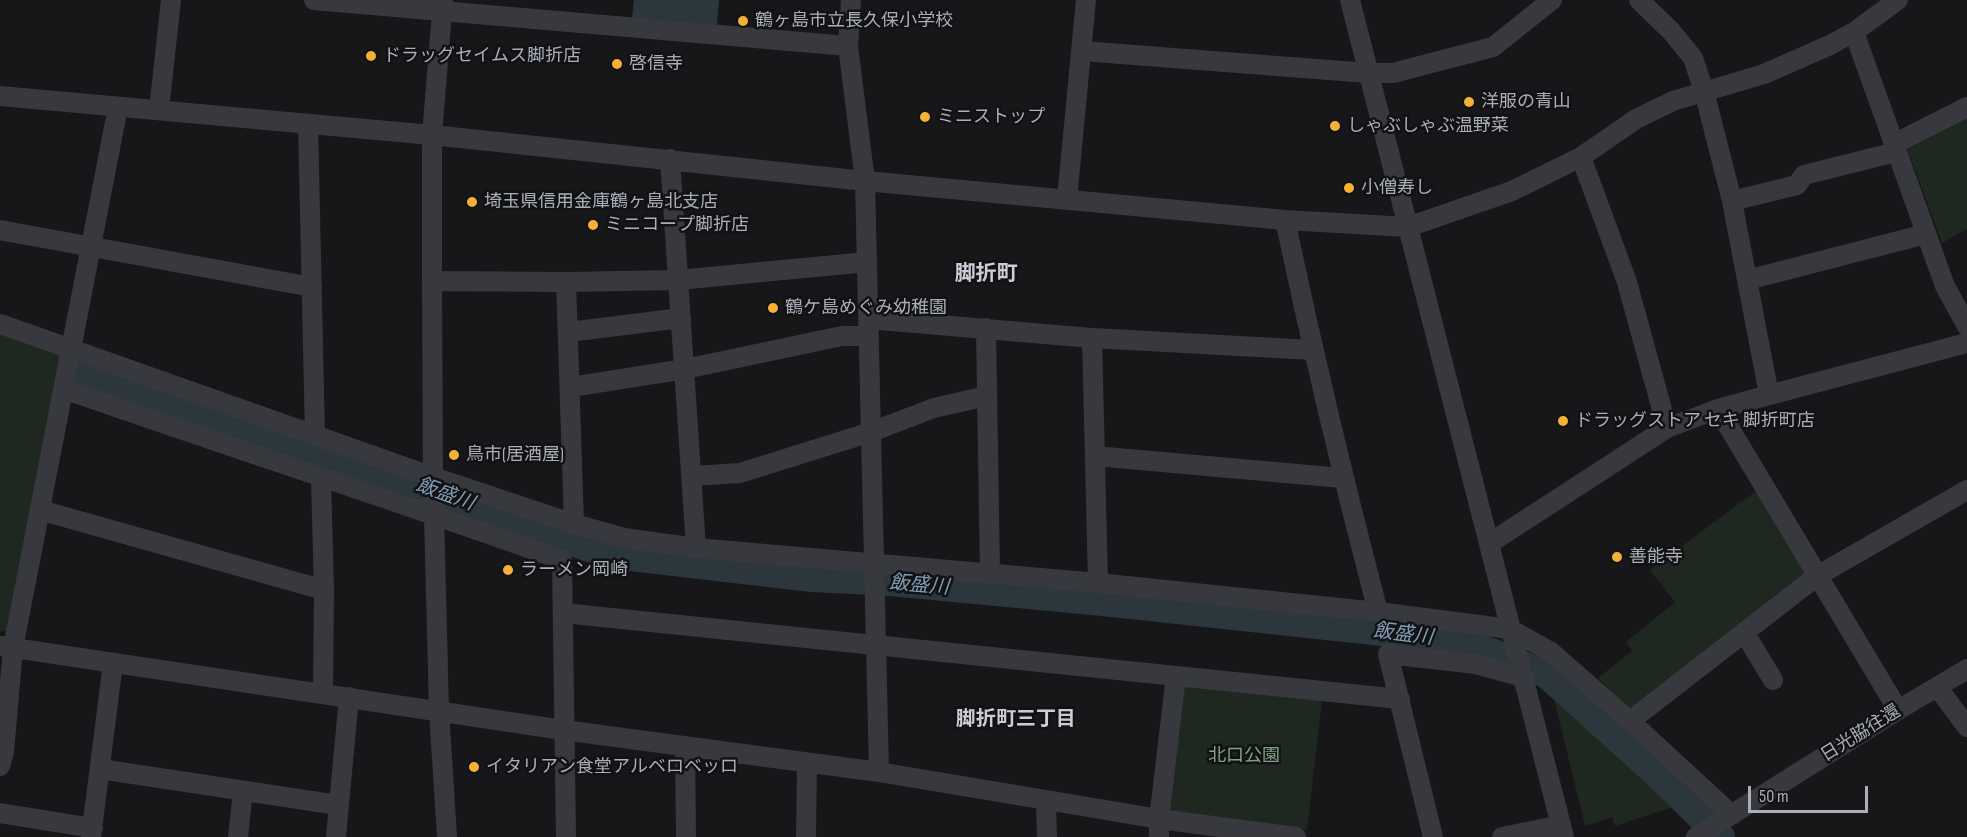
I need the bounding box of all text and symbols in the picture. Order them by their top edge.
place label: 鶴ヶ島市立長久保小学校 [755,10,953,32]
marker: 鶴ヶ島市立長久保小学校 [736,14,750,28]
place label: ドラッグセイムス脚折店 [383,45,581,67]
marker: ドラッグセイムス脚折店 [364,49,378,63]
place label: 啓信寺 [629,53,683,75]
marker: 啓信寺 [610,57,624,71]
place label: 洋服の青山 [1481,91,1571,113]
marker: 洋服の青山 [1462,95,1476,109]
place label: ミニストップ [937,106,1045,128]
marker: ミニストップ [918,110,932,124]
place label: しゃぶしゃぶ温野菜 [1347,115,1509,137]
marker: しゃぶしゃぶ温野菜 [1328,119,1342,133]
place label: 小僧寿し [1361,177,1433,199]
marker: 小僧寿し [1342,181,1356,195]
place label: 埼玉県信用金庫鶴ヶ島北支店 [484,191,718,213]
marker: 埼玉県信用金庫鶴ヶ島北支店 [465,195,479,209]
place label: ミニコープ脚折店 [605,214,749,236]
marker: ミニコープ脚折店 [586,218,600,232]
district label: 脚折町 [955,262,1017,288]
place label: 鶴ケ島めぐみ幼稚園 [785,297,947,319]
marker: 鶴ケ島めぐみ幼稚園 [766,301,780,315]
place label: ドラッグストア セキ 脚折町店 [1575,410,1815,432]
marker: ドラッグストア セキ 脚折町店 [1556,414,1570,428]
place label: 鳥市(居酒屋) [466,444,564,466]
marker: 鳥市(居酒屋) [447,448,461,462]
water label: 飯盛川 [413,473,477,517]
place label: 善能寺 [1629,546,1683,568]
marker: 善能寺 [1610,550,1624,564]
place label: ラーメン岡崎 [520,559,628,581]
marker: ラーメン岡崎 [501,563,515,577]
water label: 飯盛川 [888,571,950,601]
water label: 飯盛川 [1372,619,1434,651]
street label: 日光脇往還 [1817,701,1905,767]
district label: 脚折町三丁目 [956,708,1076,732]
park label: 北口公園 [1208,745,1280,767]
place label: イタリアン食堂アルベロベッロ [486,756,738,778]
marker: イタリアン食堂アルベロベッロ [467,760,481,774]
scale bar [1751,774,1871,812]
text: 50 m [1759,786,1789,807]

